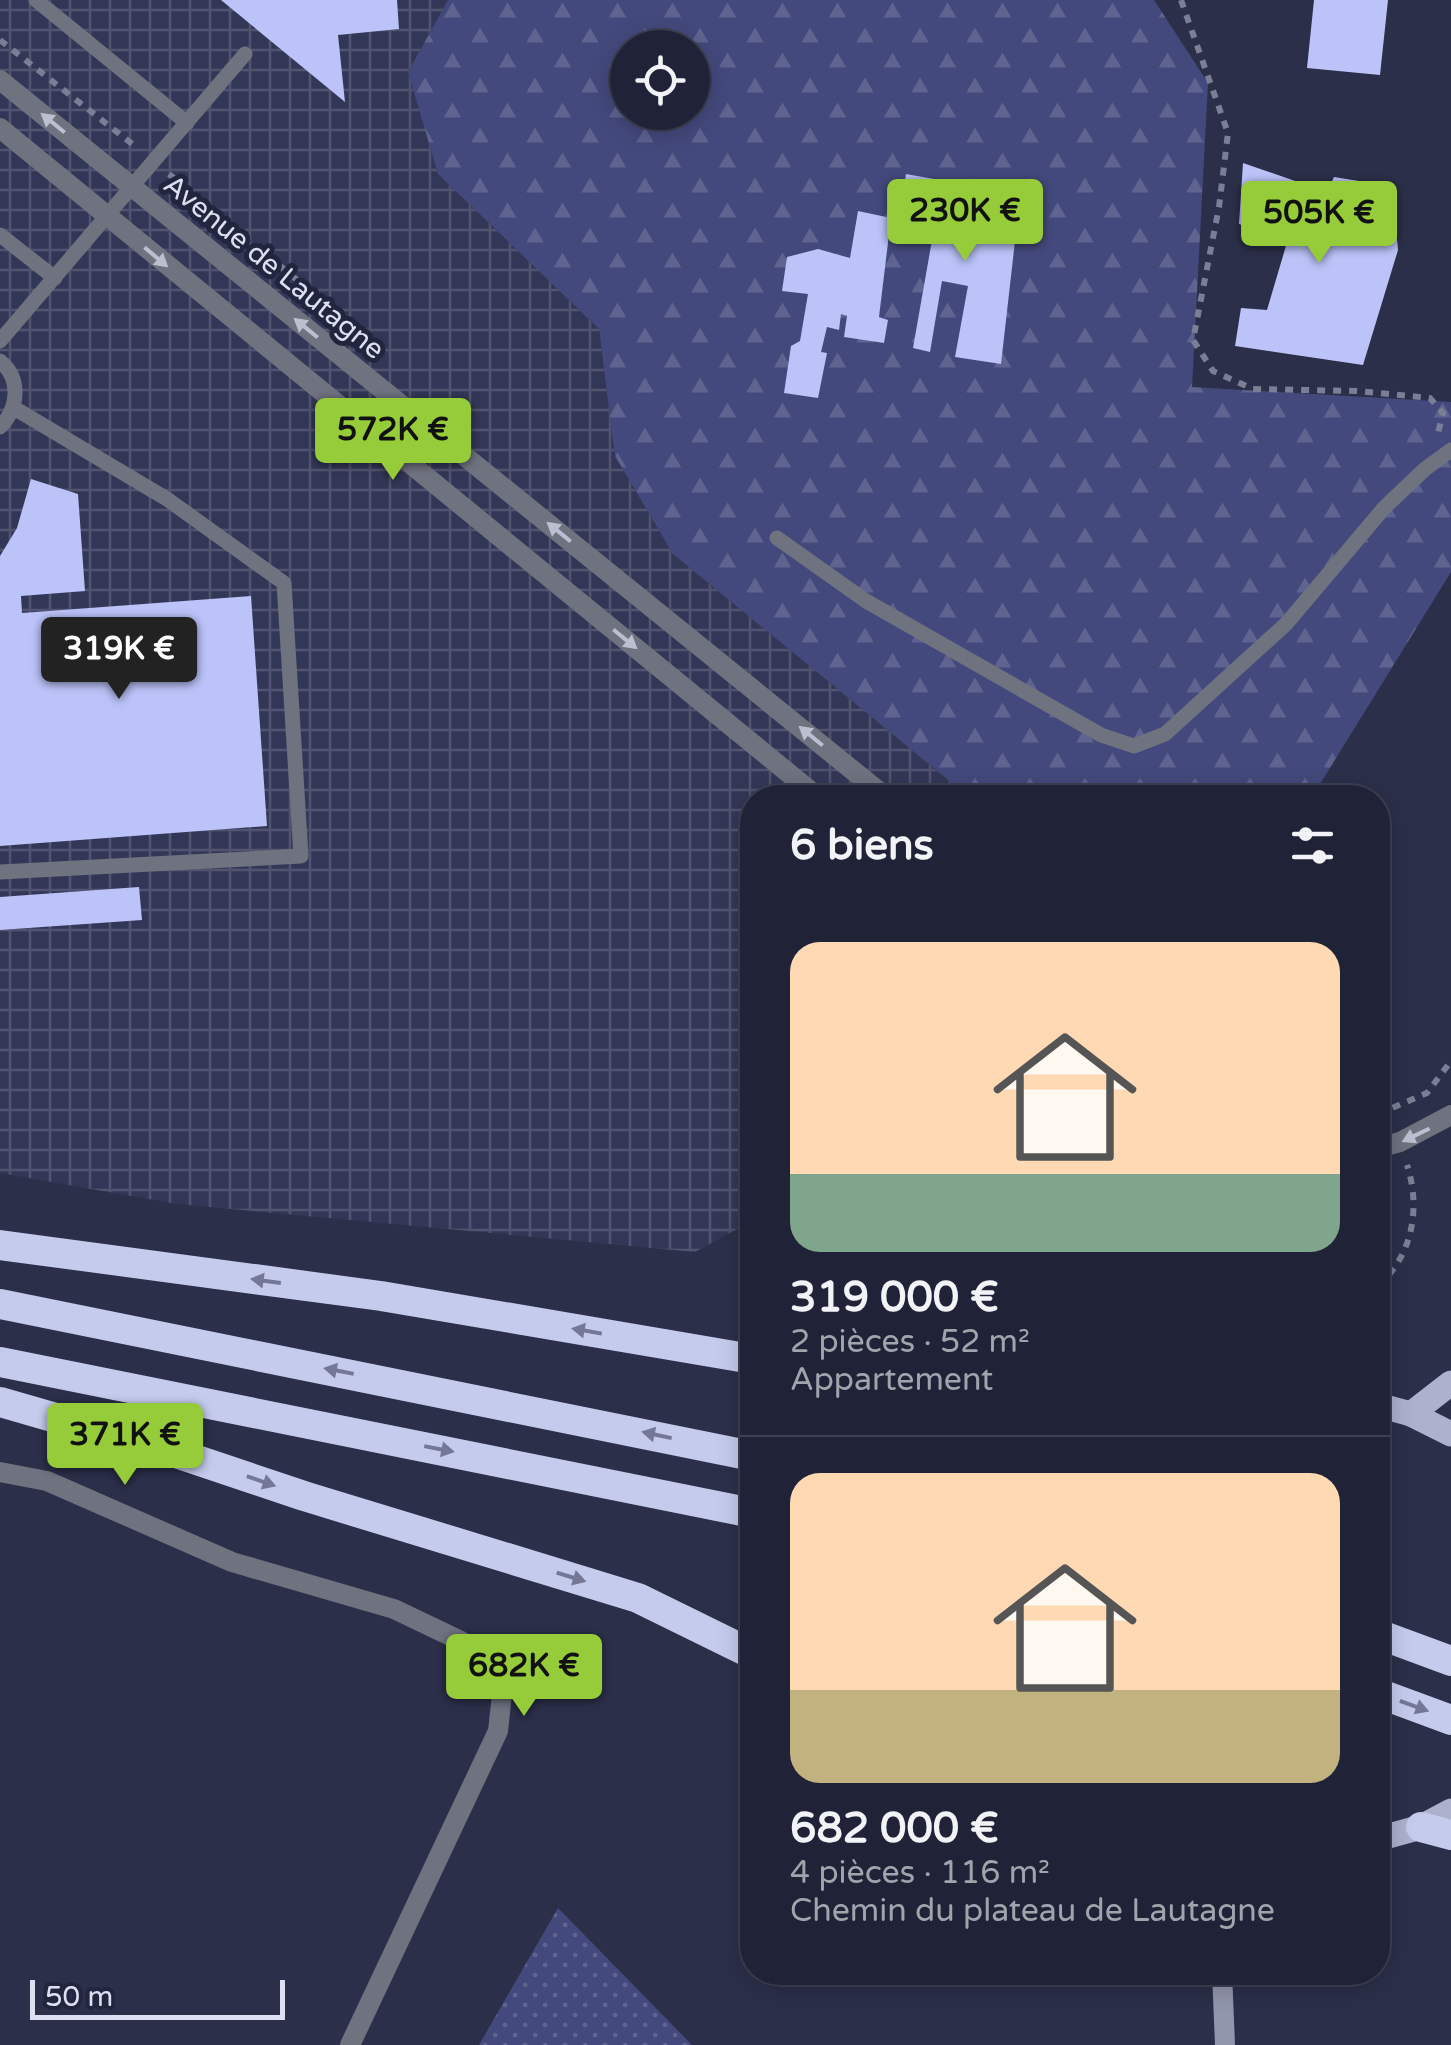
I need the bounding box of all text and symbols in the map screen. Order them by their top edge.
map controls [610,30,710,130]
button: locate [610,30,710,130]
one-way arrow [41,113,66,134]
street label: Avenue de Lautagne [157,168,391,366]
pin: 230K € [884,179,1046,264]
pin: 505K € [1238,181,1400,266]
text: 230K € [909,192,1021,230]
text: 505K € [1263,194,1375,232]
one-way arrow [144,245,169,267]
one-way arrow [293,318,318,339]
pin: 572K € [312,398,474,483]
text: 572K € [337,411,449,449]
one-way arrow [546,522,571,543]
pin: 319K € [38,617,200,702]
one-way arrow [612,628,637,649]
text: 319K € [63,630,175,668]
one-way arrow [799,726,824,747]
icon: filters [1285,818,1340,873]
text: 6 biens [790,820,934,871]
icon: home [975,1007,1155,1187]
one-way arrow [1401,1126,1430,1143]
one-way arrow [250,1272,282,1288]
text: 319 000 € [790,1272,999,1323]
one-way arrow [571,1323,603,1338]
text: 2 pièces · 52 m² [790,1323,1030,1361]
text: Appartement [790,1361,993,1399]
one-way arrow [323,1363,354,1379]
pin: 371K € [44,1403,206,1488]
text: 371K € [69,1416,181,1454]
one-way arrow [641,1427,672,1442]
one-way arrow [424,1441,455,1457]
one-way arrow [246,1475,276,1490]
icon: home [975,1538,1155,1718]
one-way arrow [556,1570,587,1585]
pin: 682K € [443,1634,605,1719]
text: 682K € [468,1647,580,1685]
one-way arrow [1400,1699,1430,1715]
text: 682 000 € [790,1803,999,1854]
text: 4 pièces · 116 m² [790,1854,1050,1892]
text: Chemin du plateau de Lautagne [790,1892,1275,1930]
scale bar [30,1975,285,2020]
text: 50 m [45,1980,113,2014]

